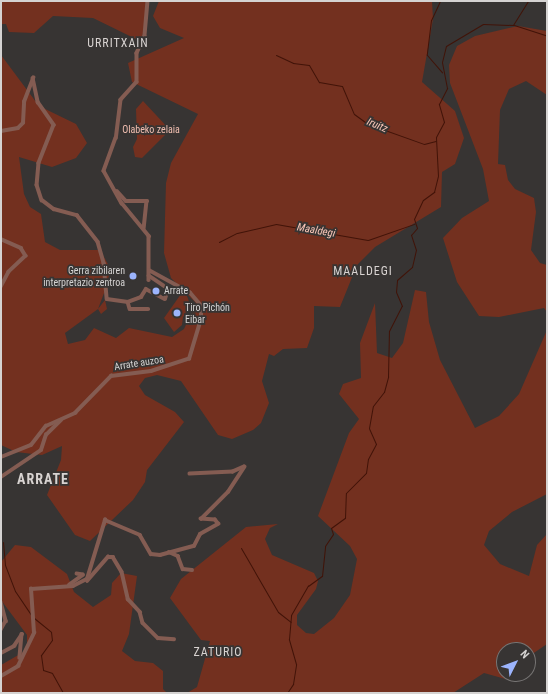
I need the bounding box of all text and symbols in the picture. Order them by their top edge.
district label: URRITXAIN [87,37,149,51]
water label: Iruitz [365,116,389,136]
park label: Olabeko zelaia [122,124,180,136]
water label: Maaldegi [296,221,336,241]
place label: Gerra zibilaren interpretazio zentroa [43,264,125,288]
district label: MAALDEGI [333,265,393,279]
marker: Gerra zibilaren interpretazio zentroa [128,271,138,281]
place label: Arrate [164,285,188,297]
marker: Arrate [151,286,161,296]
place label: Tiro Pichón Eibar [185,301,230,324]
marker: Tiro Pichón Eibar [172,308,182,318]
street label: Arrate auzoa [113,353,165,373]
district label: ARRATE [17,471,69,487]
north arrow [496,642,536,682]
district label: ZATURIO [193,646,243,660]
text: N [517,647,532,661]

